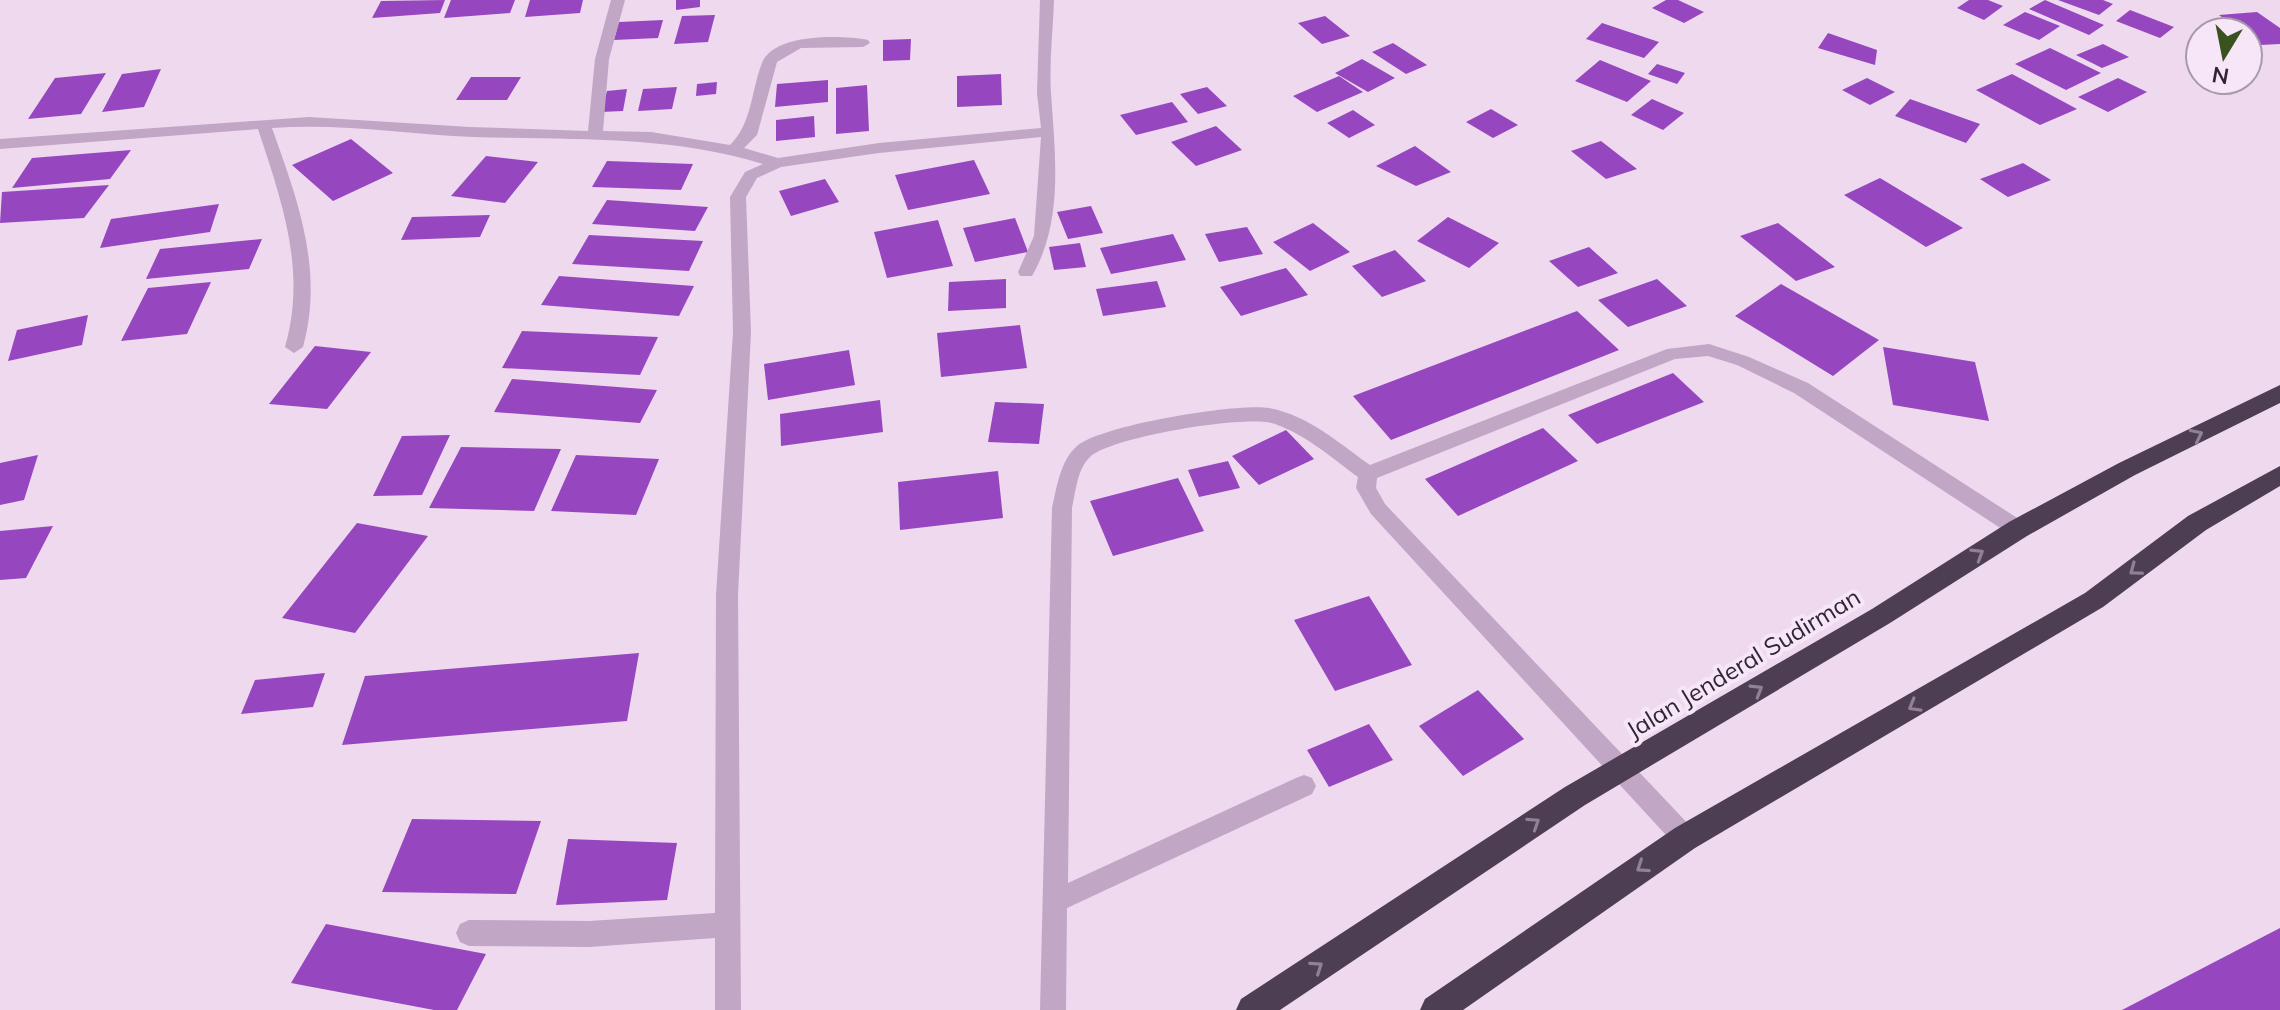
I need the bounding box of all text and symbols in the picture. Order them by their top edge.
north arrow [2184,16,2264,96]
text: N [2210,60,2231,91]
one-way arrow [2188,429,2203,445]
one-way arrow [1970,549,1984,564]
one-way arrow [2129,560,2143,574]
street label: Jalan Jenderal Sudirman [1621,581,1865,745]
one-way arrow [1748,684,1763,700]
one-way arrow [1908,696,1923,712]
one-way arrow [1525,818,1539,833]
one-way arrow [1636,857,1650,872]
one-way arrow [1308,961,1322,976]

